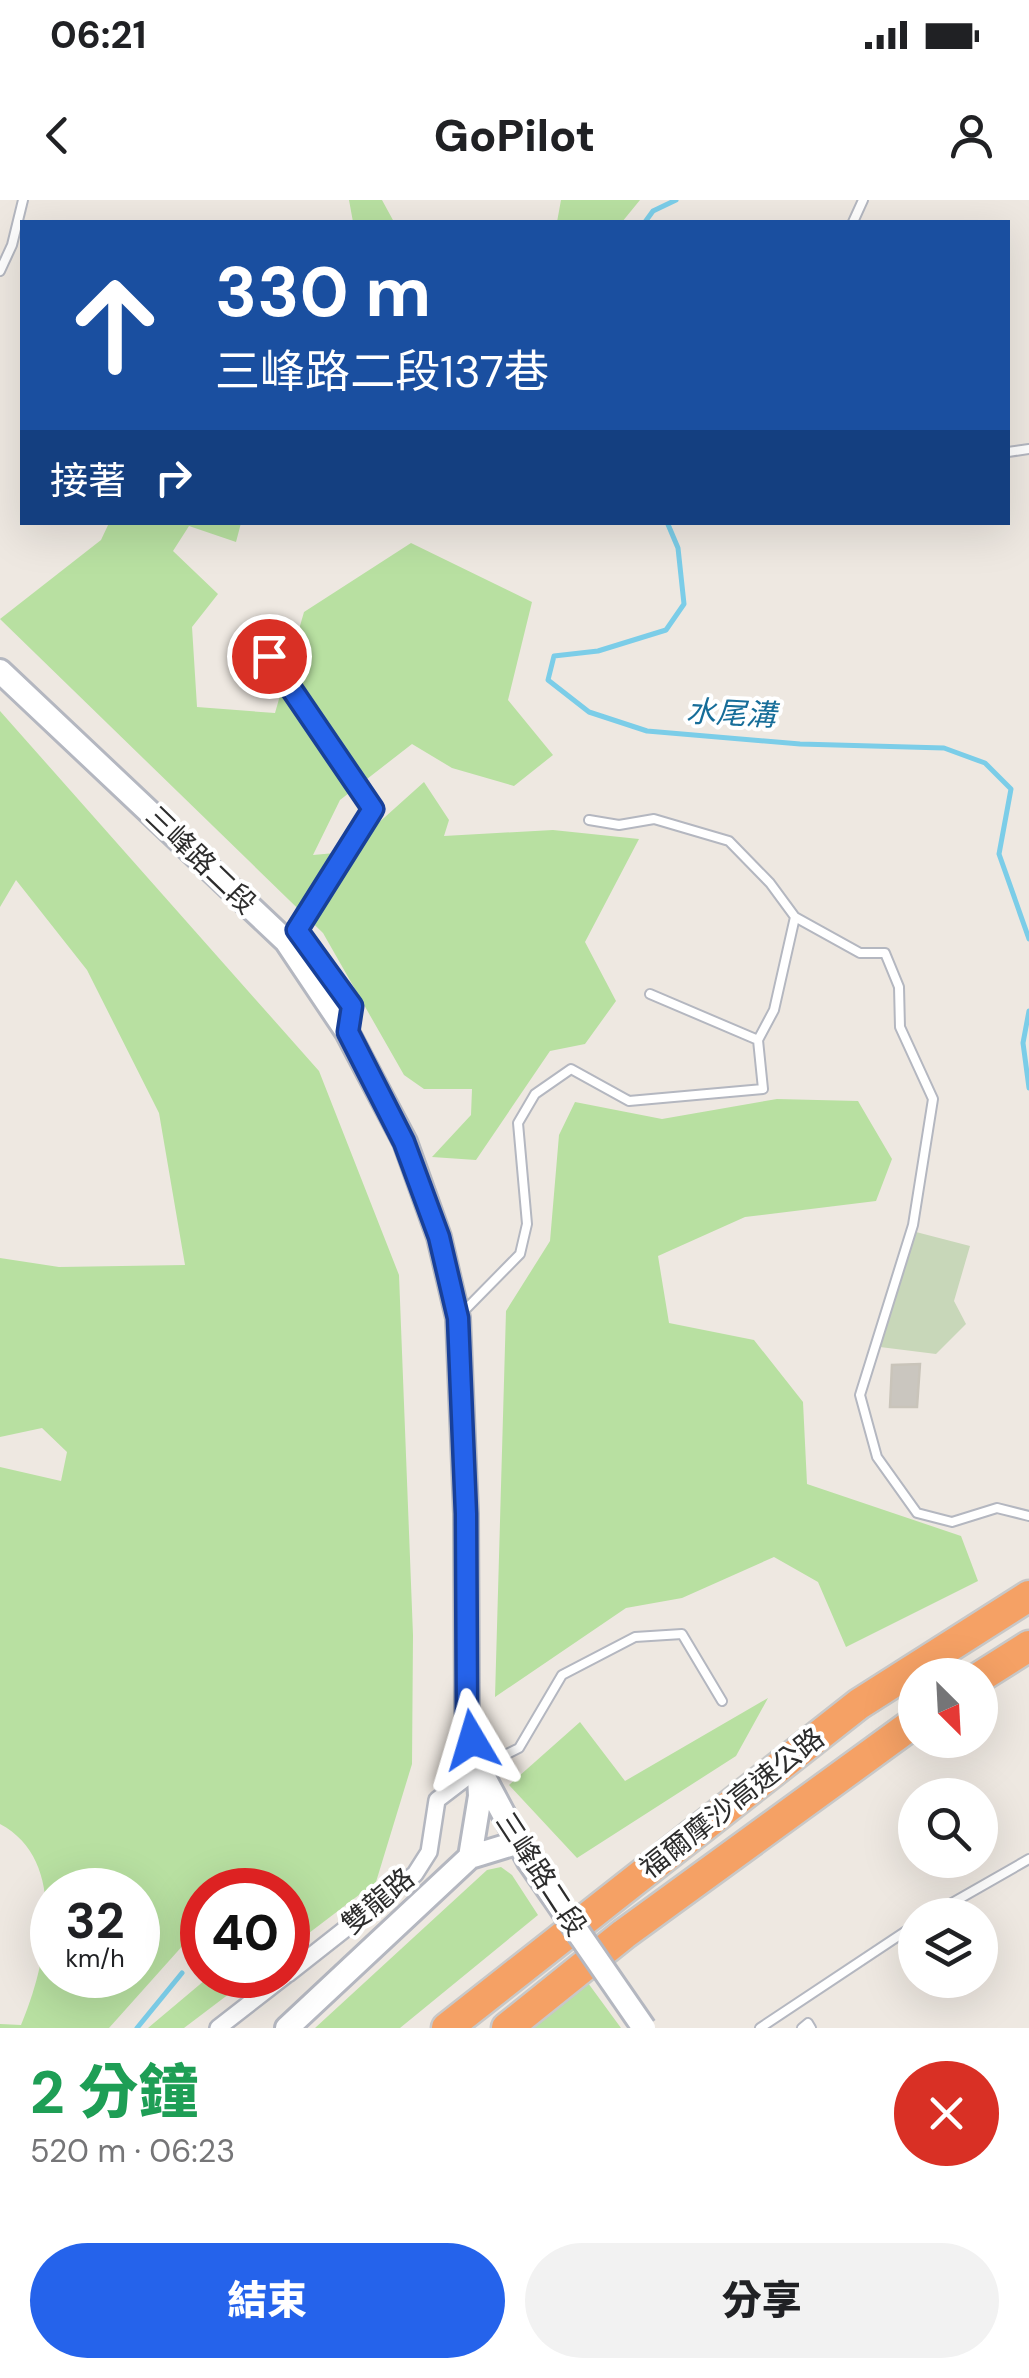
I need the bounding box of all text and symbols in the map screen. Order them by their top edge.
text: 06:21 [50,10,146,60]
text: GoPilot [434,106,595,165]
icon: back [30,108,85,163]
icon: person [944,108,999,163]
text: 330 m [215,247,431,338]
icon: ahead [50,260,180,390]
text: 三峰路二段137巷 [215,342,549,401]
icon: right [146,450,201,505]
text: 接著 [50,456,126,506]
pin [227,614,312,699]
icon: arrive [242,629,297,684]
water label: 水尾溝 [685,691,781,735]
street label: 三峰路二段 [138,798,264,922]
north arrow [898,1658,998,1758]
map controls [898,1658,998,1998]
position arrow [420,1688,524,1792]
street label: 福爾摩沙高速公路 [632,1719,832,1887]
button: search [898,1778,998,1878]
street label: 三峰路二段 [487,1805,595,1943]
street label: 雙龍路 [334,1860,422,1942]
speed limit sign: 40 [180,1868,310,1998]
text: 32 [66,1888,125,1954]
button: layers [898,1898,998,1998]
text: km/h [65,1942,125,1975]
text: 2 分鐘 [30,2053,199,2132]
button: close [894,2061,999,2166]
text: 520 m · 06:23 [30,2130,235,2172]
button: 結束 [30,2243,505,2358]
button: 分享 [525,2243,999,2358]

